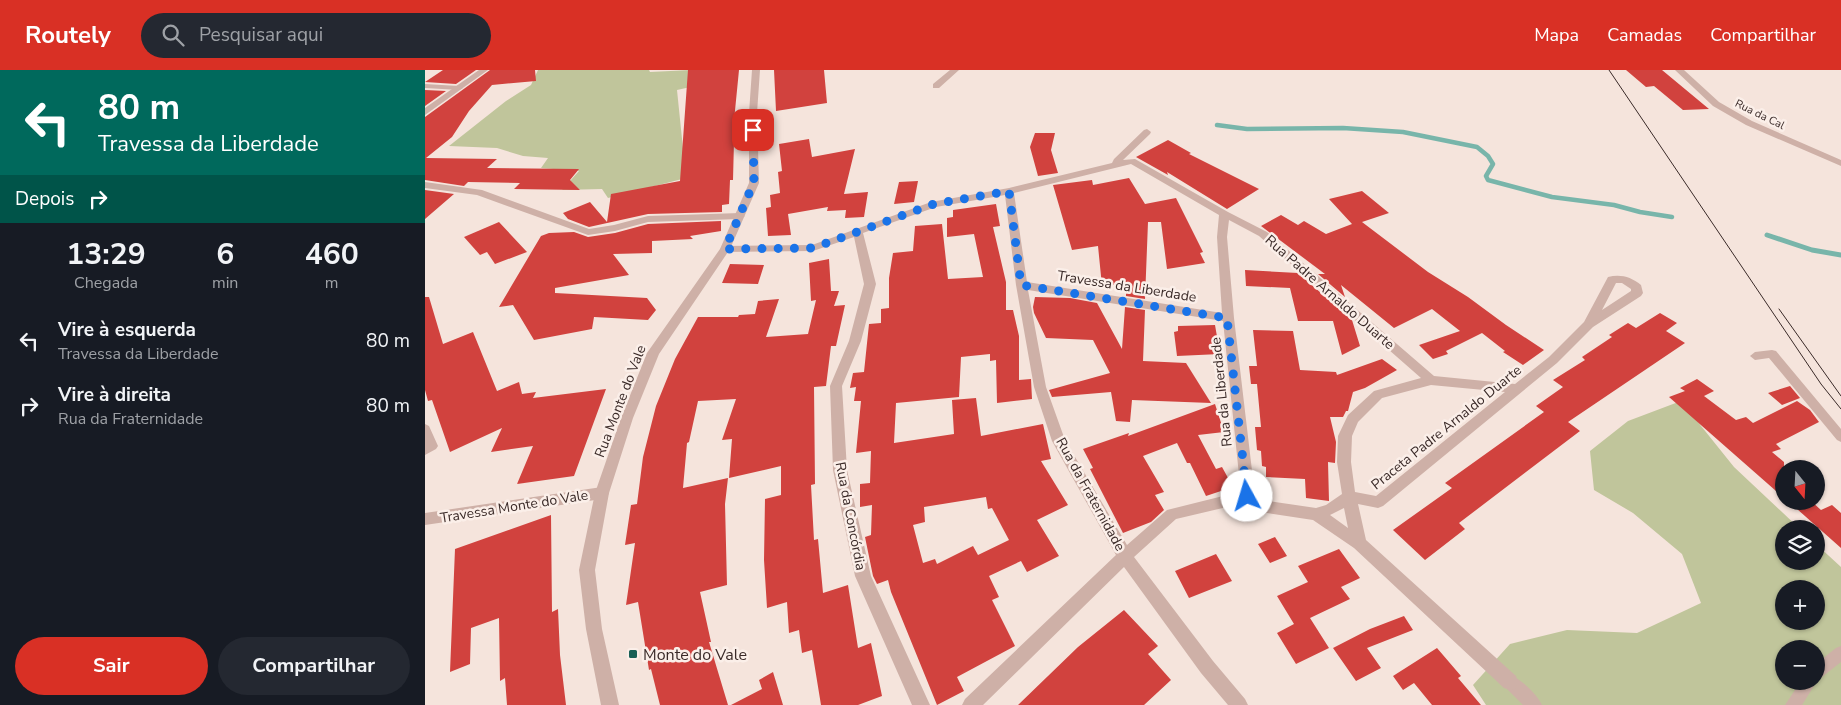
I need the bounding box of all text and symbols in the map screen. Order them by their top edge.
search box [141,13,491,58]
text: Routely [25,19,111,51]
icon: search [159,21,187,49]
text: Pesquisar aqui [199,22,323,48]
text: Mapa [1534,23,1579,47]
text: Camadas [1607,23,1682,47]
text: Compartilhar [1710,23,1816,47]
text: 80 m [98,84,180,131]
icon: left [15,90,80,155]
street label: Rua da Cal [1732,96,1788,133]
pin [732,109,774,151]
icon: arrive [739,116,767,144]
text: Travessa da Liberdade [98,129,319,159]
icon: right [84,185,112,213]
text: Depois [15,186,74,212]
street label: Rua Padre Arnaldo Duarte [1261,231,1398,354]
text: 13:29 [66,234,146,275]
text: 6 [216,234,234,275]
text: 460 [305,234,359,275]
street label: Travessa da Liberdade [1056,266,1198,307]
text: Chegada [74,272,138,294]
text: min [212,272,238,294]
text: m [325,272,339,294]
text: Vire à esquerda [58,317,196,343]
icon: left [15,327,43,355]
text: 80 m [366,328,410,354]
street label: Rua da Liberdade [1206,336,1237,448]
street label: Rua Monte do Vale [590,342,651,460]
text: Travessa da Liberdade [58,343,219,365]
street label: Praceta Padre Arnaldo Duarte [1367,361,1526,494]
text: Vire à direita [58,382,171,408]
icon: right [15,392,43,420]
text: 80 m [366,393,410,419]
text: Rua da Fraternidade [58,408,203,430]
street label: Rua da Fraternidade [1051,434,1130,554]
street label: Rua da Concórdia [831,460,870,572]
north arrow [1775,460,1825,510]
map controls [1775,460,1825,690]
position arrow [1220,469,1272,521]
street label: Travessa Monte do Vale [439,485,589,528]
button: layers [1775,520,1825,570]
button: + [1775,580,1825,630]
button: Sair [15,637,208,695]
button: Compartilhar [218,637,410,695]
button: − [1775,640,1825,690]
place label: Monte do Vale [643,644,747,666]
marker: Monte do Vale [627,648,639,660]

